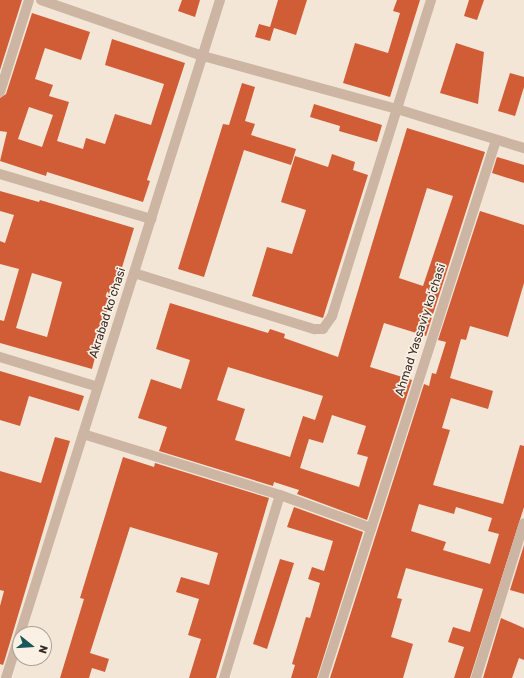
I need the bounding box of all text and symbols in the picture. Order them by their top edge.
street label: Ahmad Yassaviy koʻchasi [393,262,449,398]
street label: Akrabad koʻchasi [87,266,129,360]
north arrow [12,626,52,666]
text: N [36,644,50,655]

